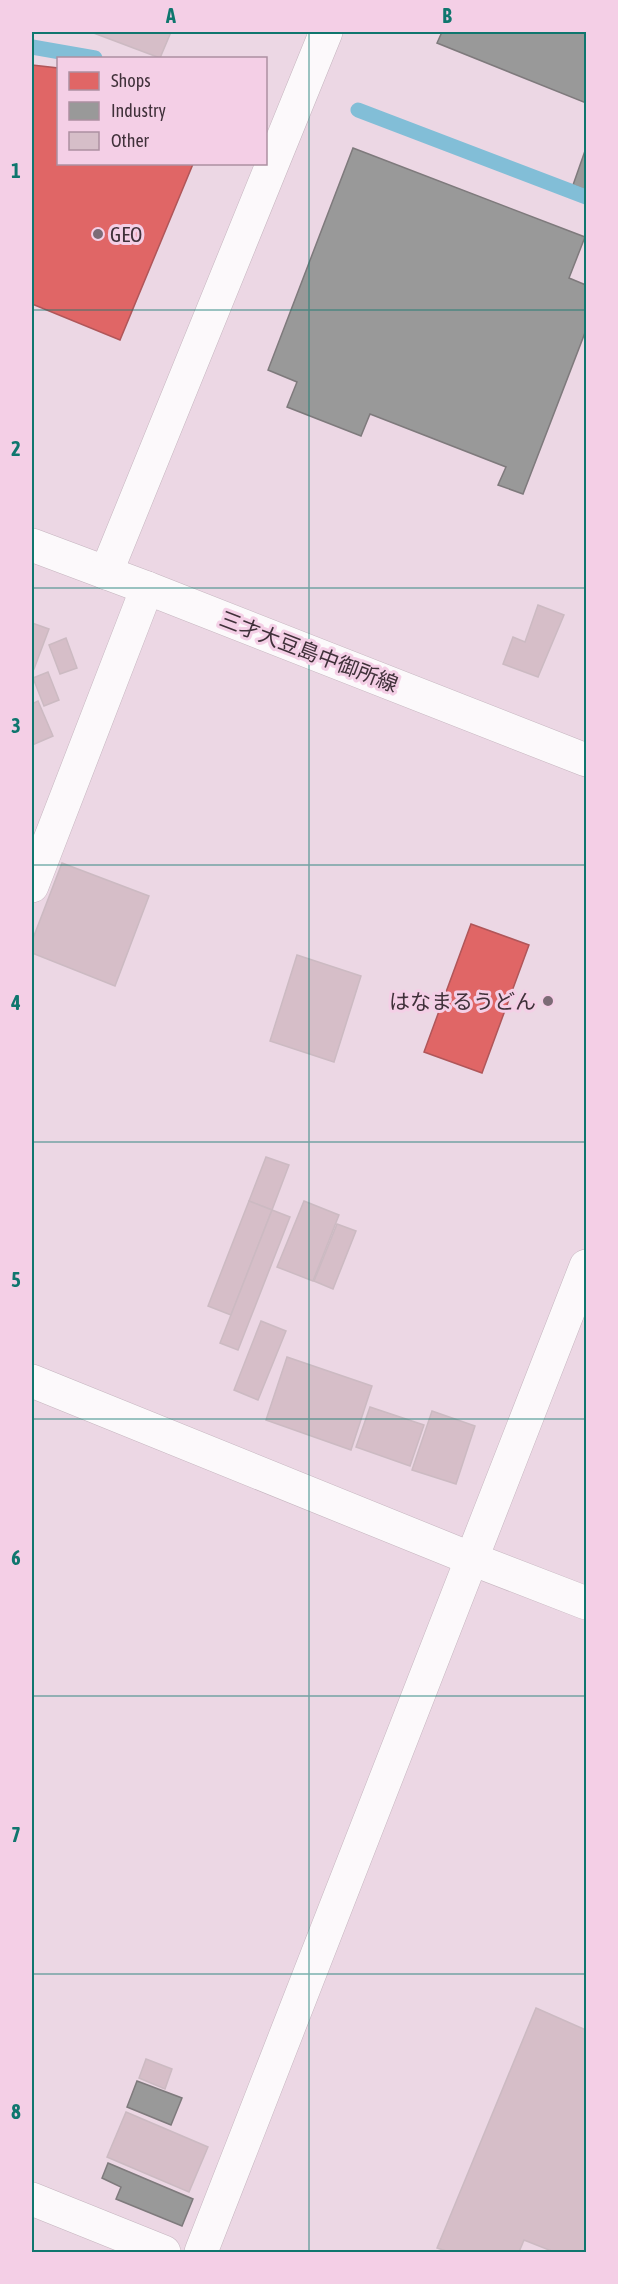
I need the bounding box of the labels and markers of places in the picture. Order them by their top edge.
place label: GEO [110,222,142,246]
marker: GEO [91,227,105,241]
place label: はなまるうどん [389,989,536,1013]
marker: はなまるうどん [541,994,555,1008]

